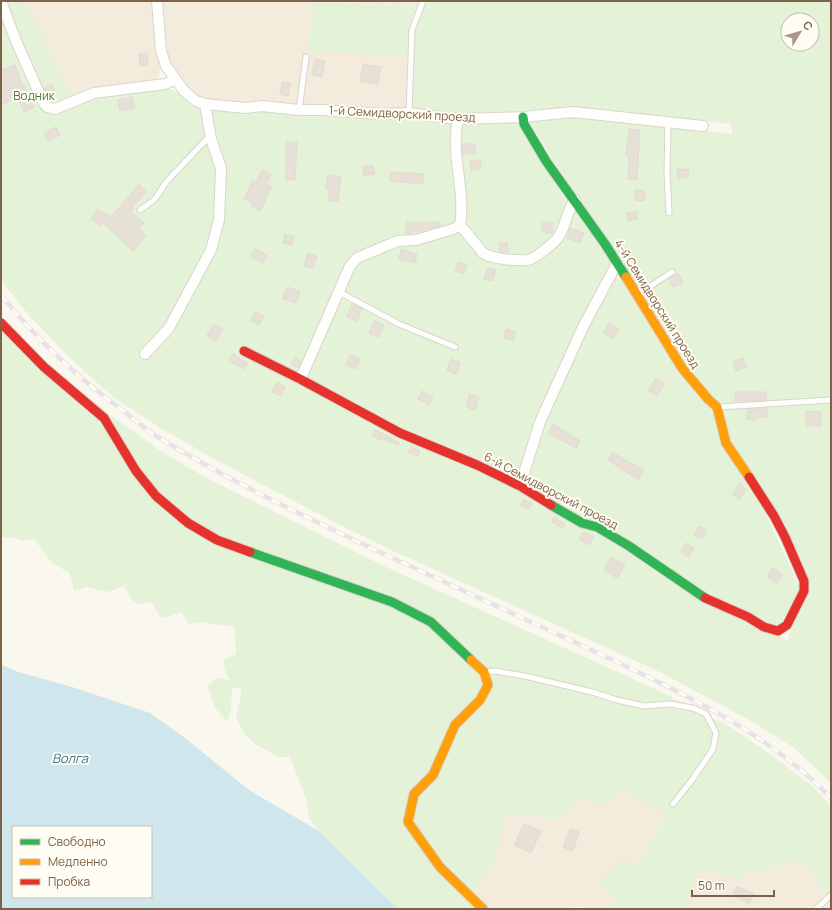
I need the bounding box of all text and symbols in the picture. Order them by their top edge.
north arrow [780,12,820,52]
text: С [800,18,817,33]
park label: Водник [13,87,56,104]
street label: 1-й Семидворский проезд [328,101,476,126]
street label: 4-й Семидворский проезд [611,236,704,372]
street label: 6-й Семидворский проезд [481,448,621,533]
water label: Волга [52,749,89,767]
legend [12,826,152,898]
text: Свободно [48,833,106,850]
text: Медленно [48,853,108,870]
scale bar [692,872,774,898]
text: Пробка [48,873,90,890]
text: 50 m [698,877,725,894]

